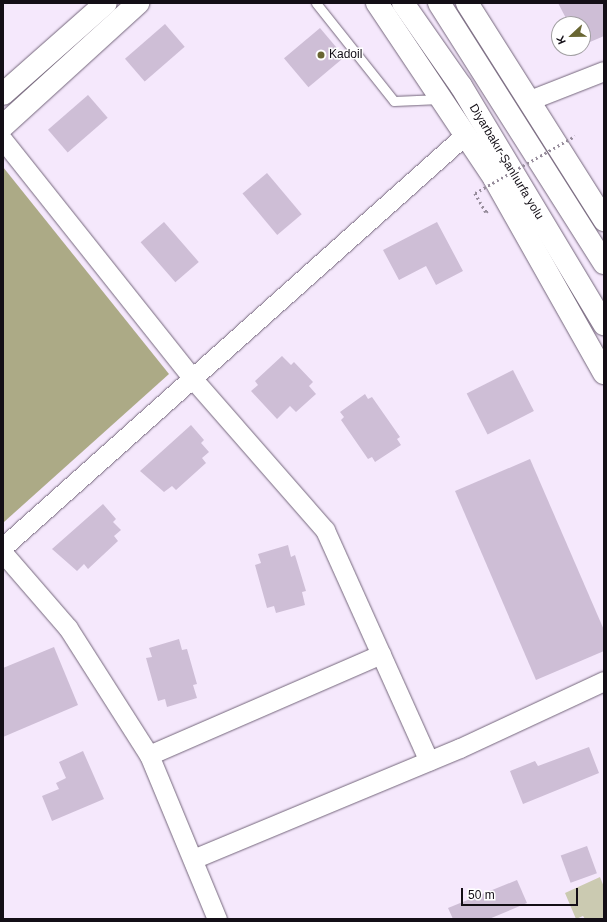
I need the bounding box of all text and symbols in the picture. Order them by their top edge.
north arrow [551,16,591,56]
text: K [554,34,568,46]
place label: Kadoil [329,48,362,62]
marker: Kadoil [316,50,326,60]
street label: Diyarbakır-Şanlıurfa yolu [466,102,546,222]
scale bar [463,880,580,906]
text: 50 m [468,888,495,902]

